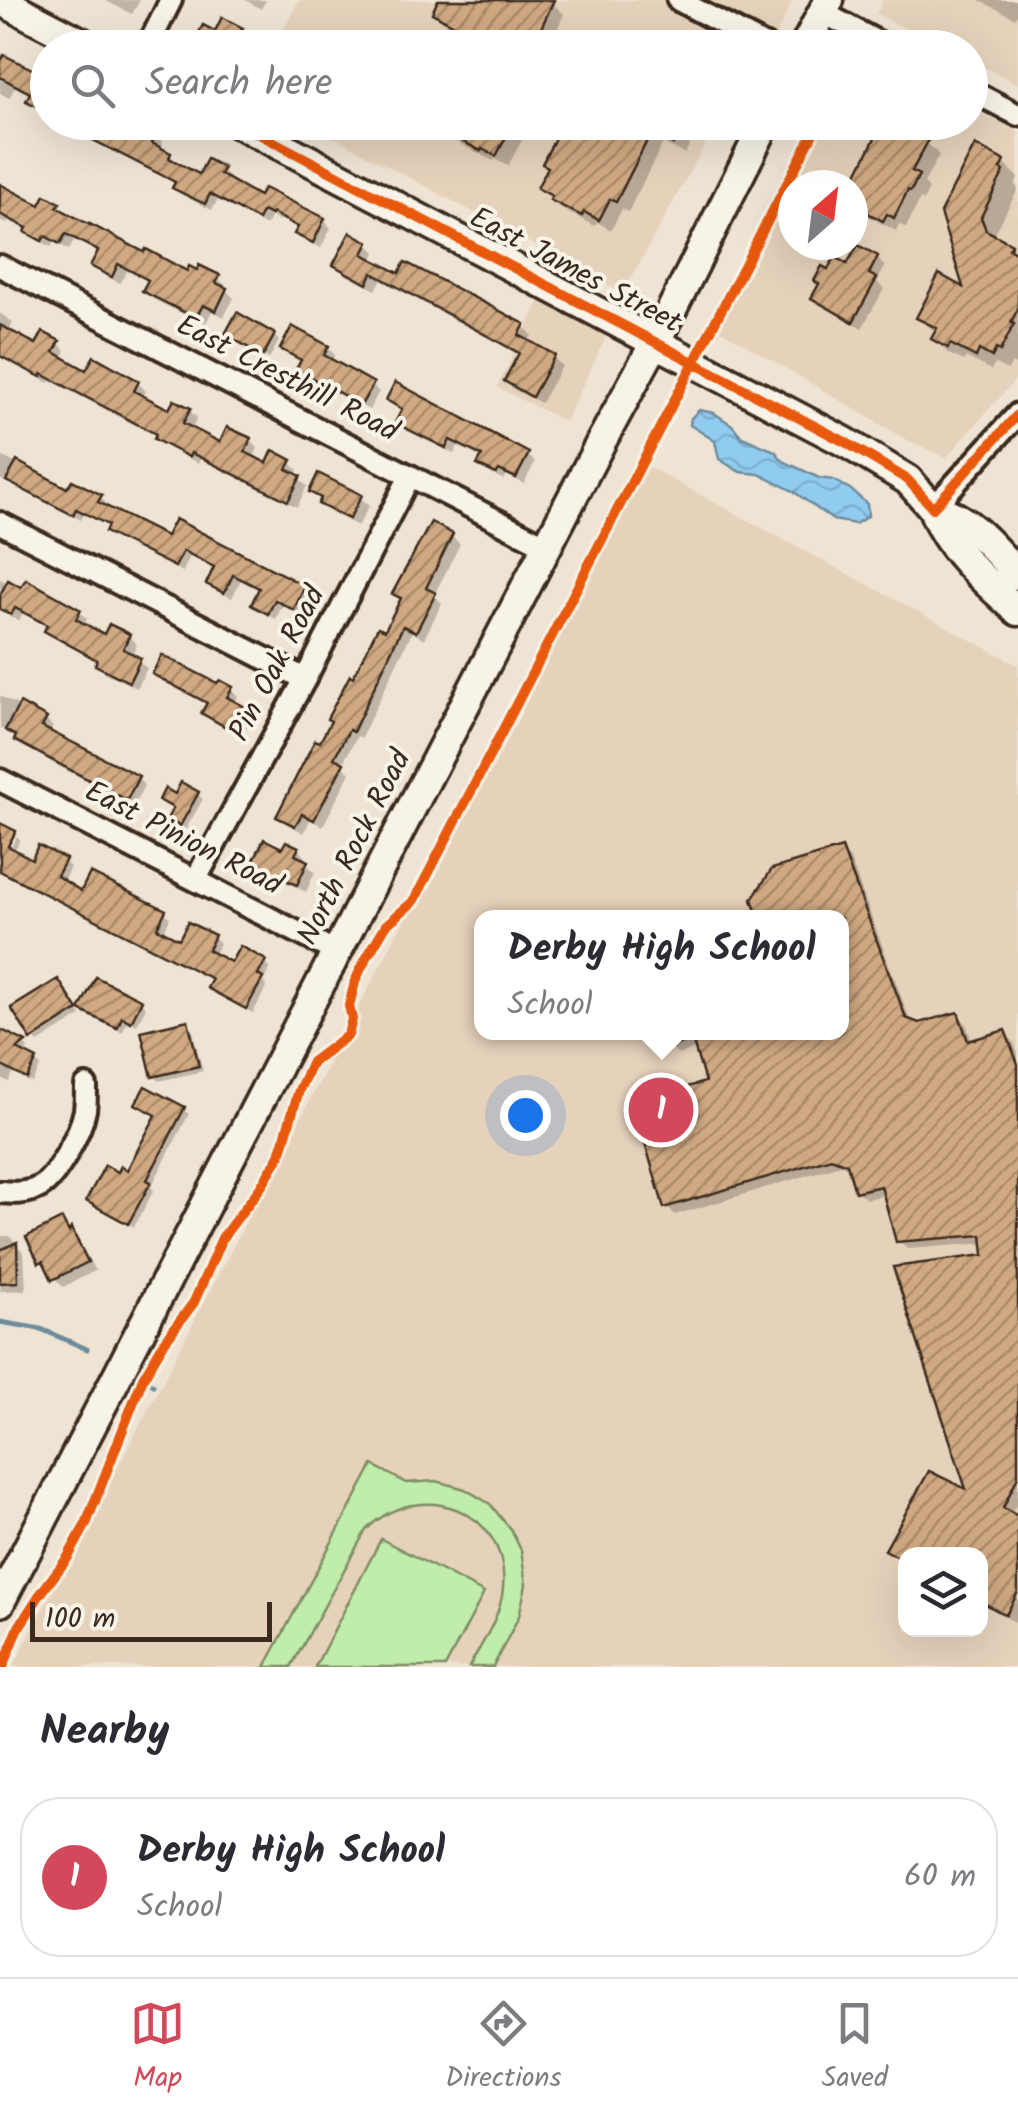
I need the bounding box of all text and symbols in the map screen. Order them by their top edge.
search box [30,30,988,140]
text: Search here [145,55,332,115]
icon: search [65,58,120,113]
north arrow [778,170,868,260]
street label: East James Street [460,195,690,347]
street label: East Cresthill Road [167,302,407,456]
street label: Pin Oak Road [217,577,340,750]
street label: North Rock Road [285,741,425,954]
street label: East Pinion Road [76,768,291,910]
popup [474,910,849,1040]
text: Derby High School [507,920,816,980]
text: School [507,980,593,1031]
pin: 1 [628,1072,694,1148]
your location [500,1090,551,1141]
map controls [898,1547,988,1637]
button: layers [898,1547,988,1637]
scale bar [30,1597,272,1642]
text: 100 m [45,1597,115,1642]
text: Nearby [40,1699,169,1766]
text: Derby High School [137,1822,445,1882]
text: 1 [70,1852,79,1903]
text: 60 m [904,1852,976,1903]
text: School [137,1882,222,1933]
tab: Map [130,1996,185,2101]
tab: Directions [445,1996,561,2101]
tab: Saved [822,1996,888,2101]

